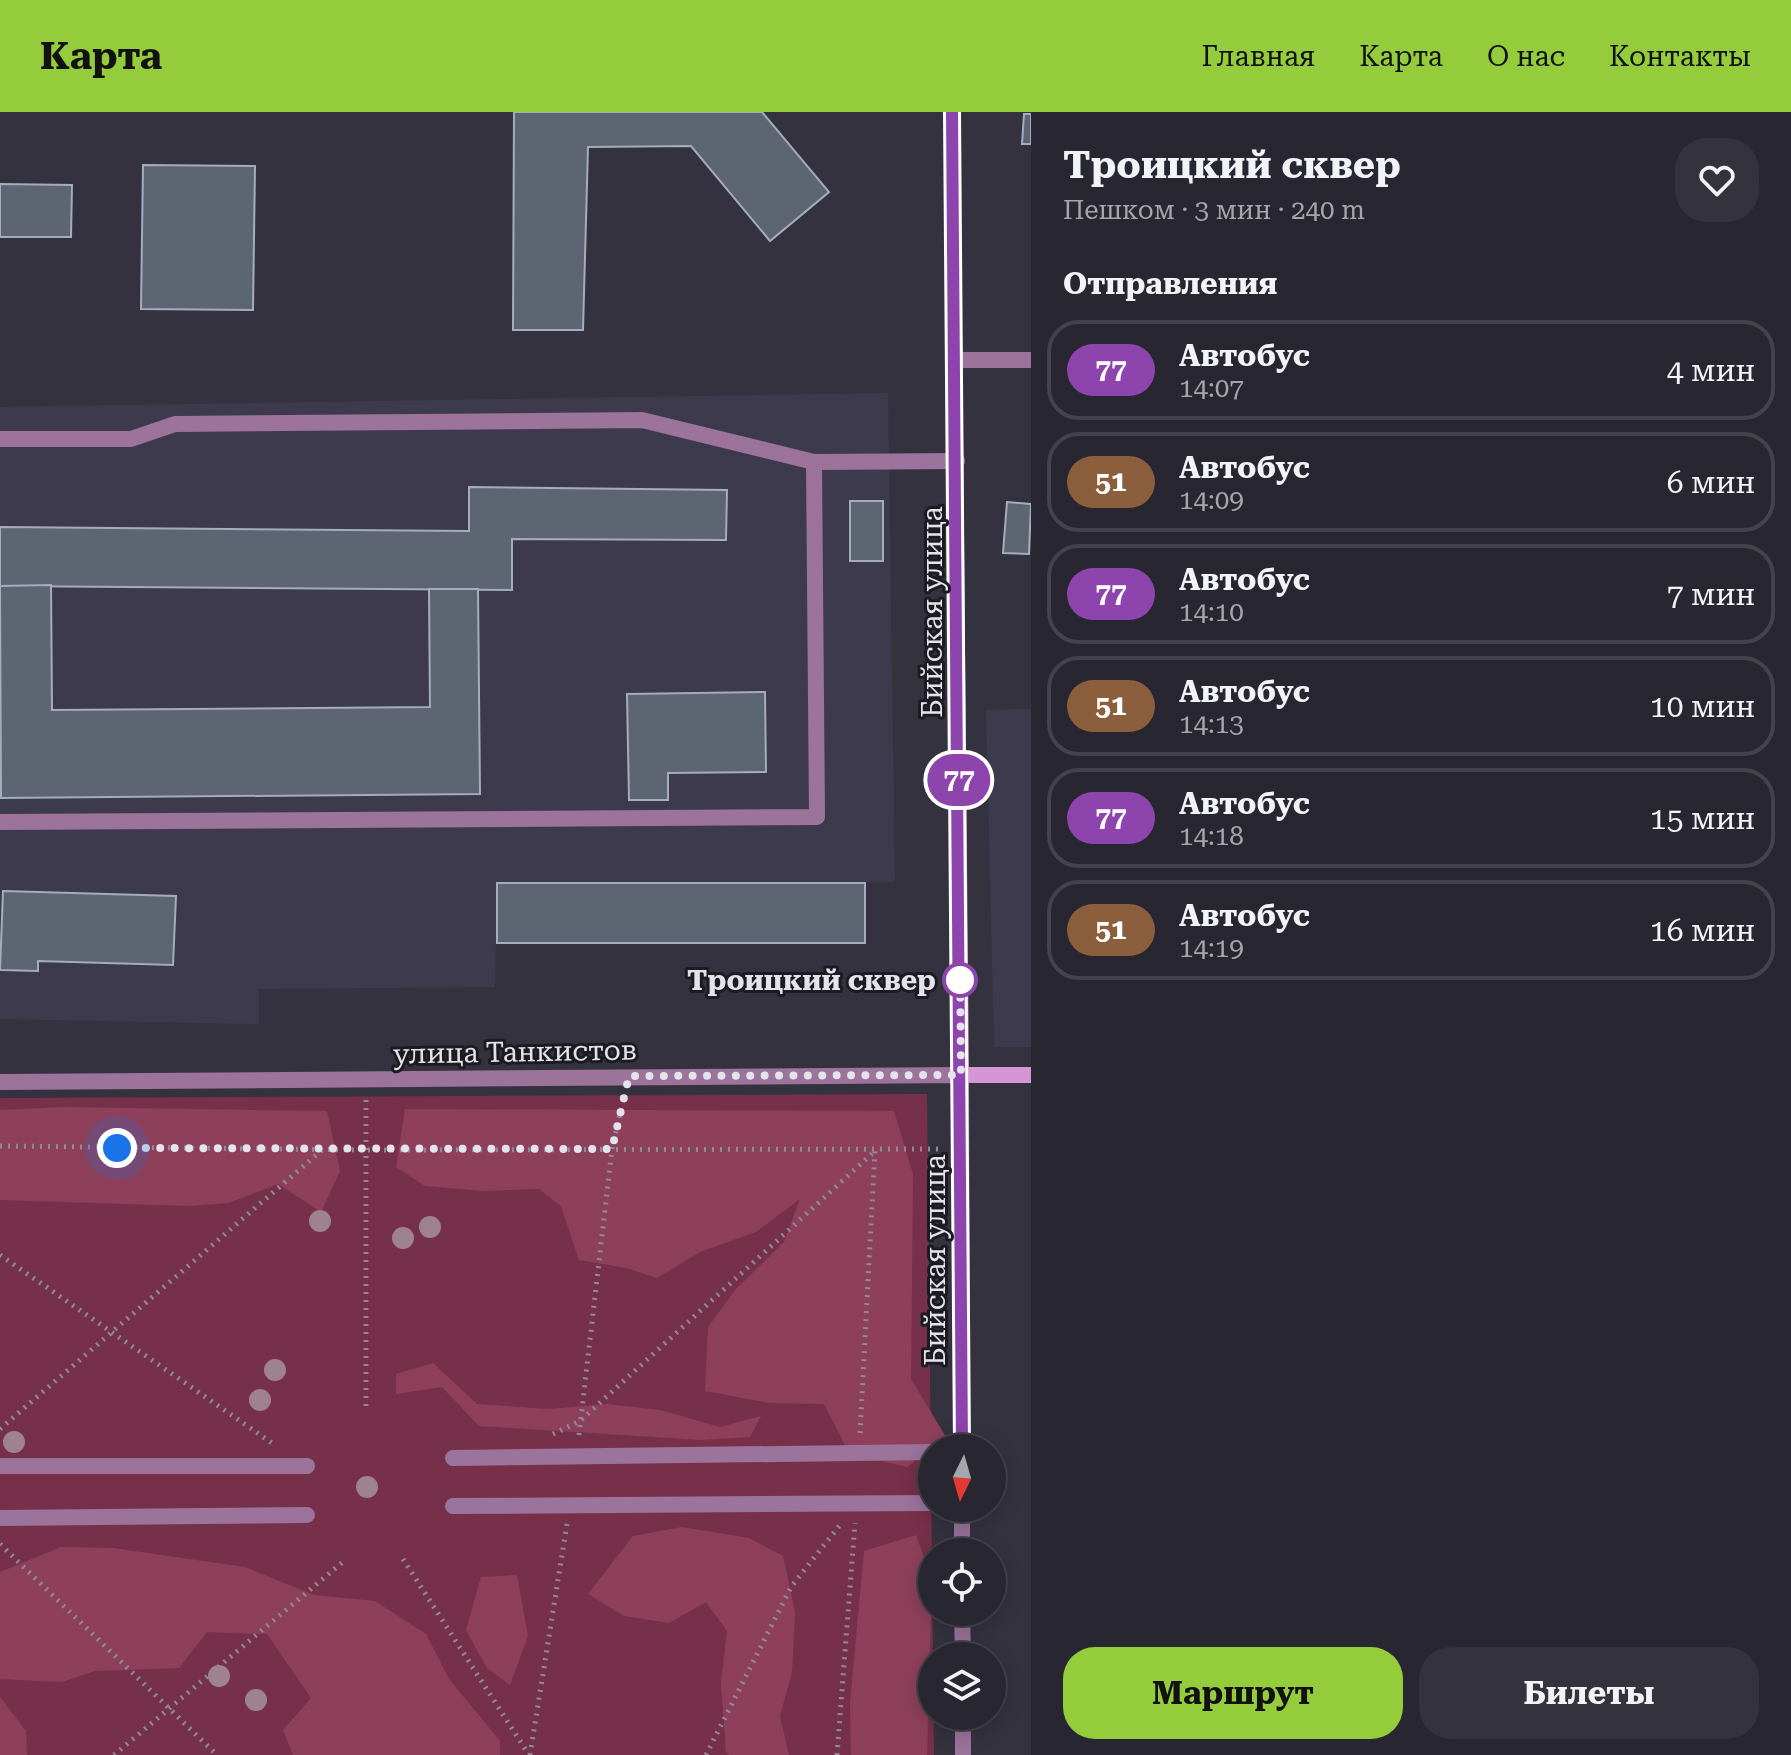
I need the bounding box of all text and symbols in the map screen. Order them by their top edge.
text: Карта [40,34,162,78]
text: Главная [1201,40,1315,73]
text: Карта [1359,40,1443,73]
text: О нас [1487,40,1565,73]
text: Контакты [1609,40,1751,73]
button: heart [1675,138,1759,222]
text: Троицкий сквер [1063,143,1401,187]
text: Пешком · 3 мин · 240 m [1063,195,1365,225]
text: Отправления [1063,266,1277,301]
text: Автобус [1179,338,1310,373]
text: 77 [1095,353,1127,386]
text: 4 мин [1667,353,1755,388]
text: 14:07 [1179,373,1244,403]
text: Автобус [1179,450,1310,485]
text: 51 [1095,465,1127,498]
text: 6 мин [1667,465,1755,500]
text: 14:09 [1179,485,1244,515]
street label: Бийская улица [916,506,949,718]
text: Автобус [1179,562,1310,597]
text: 77 [1095,577,1127,610]
text: 7 мин [1667,577,1755,612]
text: 14:10 [1179,597,1244,627]
text: Автобус [1179,674,1310,709]
text: 51 [1095,689,1127,722]
text: 10 мин [1650,689,1755,724]
text: 14:13 [1179,709,1244,739]
line badge: 77 [923,754,995,806]
text: 77 [943,763,975,796]
text: Автобус [1179,786,1310,821]
text: 77 [1095,801,1127,834]
text: 15 мин [1650,801,1755,836]
text: 14:18 [1179,821,1244,851]
text: Автобус [1179,898,1310,933]
text: 51 [1095,913,1127,946]
text: 16 мин [1650,913,1755,948]
text: 14:19 [1179,933,1244,963]
marker: Троицкий сквер [943,963,977,997]
place label: Троицкий сквер [687,964,936,997]
street label: улица Танкистов [393,1033,637,1071]
your location [97,1128,137,1168]
street label: Бийская улица [919,1154,952,1366]
north arrow [918,1434,1006,1522]
map controls [918,1434,1006,1730]
button: locate [918,1538,1006,1626]
button: layers [918,1642,1006,1730]
button: Маршрут [1063,1647,1403,1739]
button: Билеты [1419,1647,1759,1739]

